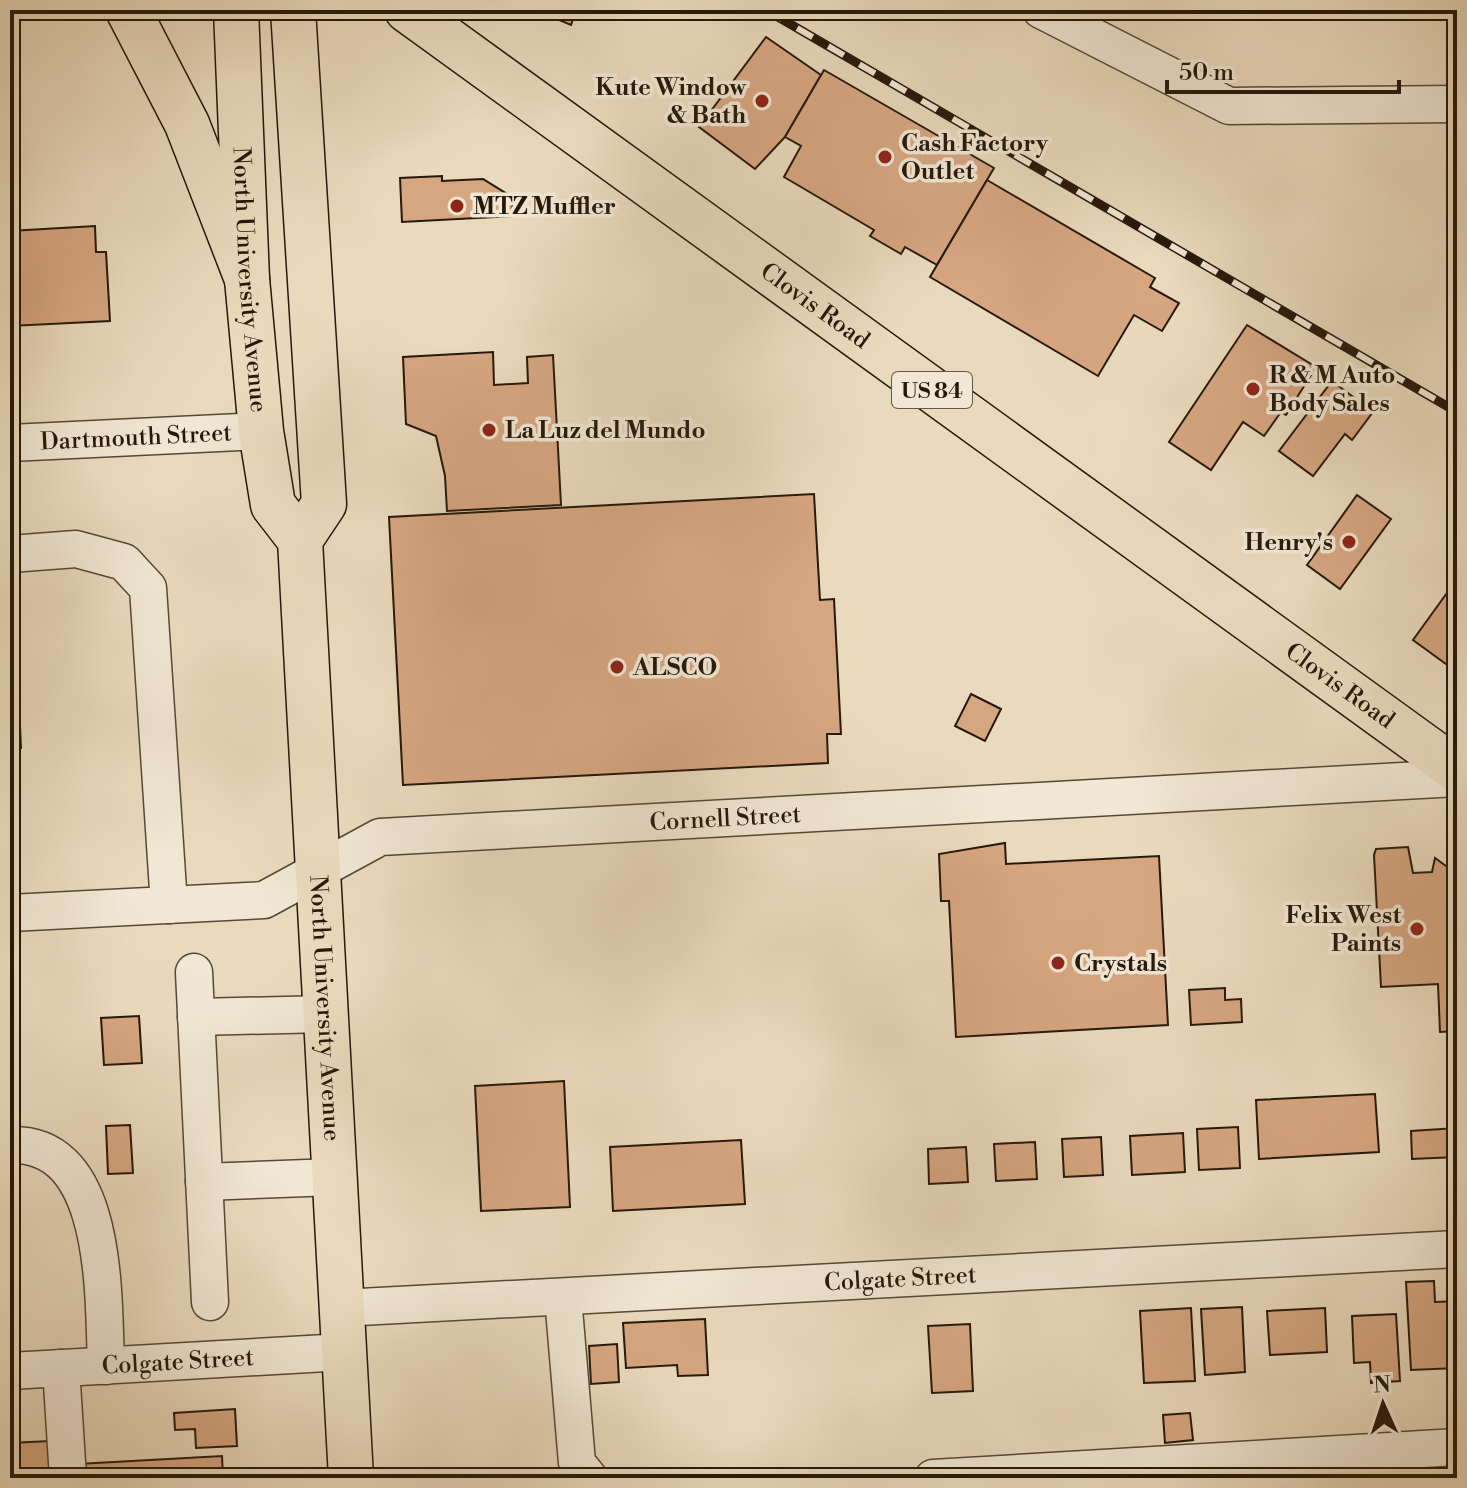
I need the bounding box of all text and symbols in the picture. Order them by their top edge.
scale bar [1167,44,1399,94]
text: 50 m [1179,58,1234,88]
place label: Kute Window & Bath [595,73,747,131]
marker: Kute Window & Bath [753,92,771,110]
place label: Cash Factory Outlet [901,129,1049,187]
street label: North University Avenue [226,146,273,414]
marker: Cash Factory Outlet [876,148,894,166]
place label: MTZ Muffler [473,192,616,222]
marker: MTZ Muffler [448,197,466,215]
street label: Clovis Road [754,257,875,356]
place label: R & M Auto Body Sales [1269,361,1395,419]
road number: US 84 [892,372,972,408]
marker: R & M Auto Body Sales [1244,380,1262,398]
place label: La Luz del Mundo [505,416,706,446]
street label: Dartmouth Street [39,418,233,458]
marker: La Luz del Mundo [480,421,498,439]
place label: Henry's [1244,528,1333,558]
marker: Henry's [1340,533,1358,551]
street label: Clovis Road [1279,637,1400,736]
place label: ALSCO [632,653,717,683]
marker: ALSCO [608,658,626,676]
street label: Cornell Street [649,800,802,838]
street label: North University Avenue [302,875,347,1142]
place label: Felix West Paints [1286,901,1401,959]
marker: Felix West Paints [1408,920,1426,938]
place label: Crystals [1074,949,1167,979]
marker: Crystals [1049,954,1067,972]
street label: Colgate Street [823,1260,978,1298]
street label: Colgate Street [101,1343,255,1382]
north arrow [1343,1364,1423,1444]
text: N [1373,1372,1392,1399]

